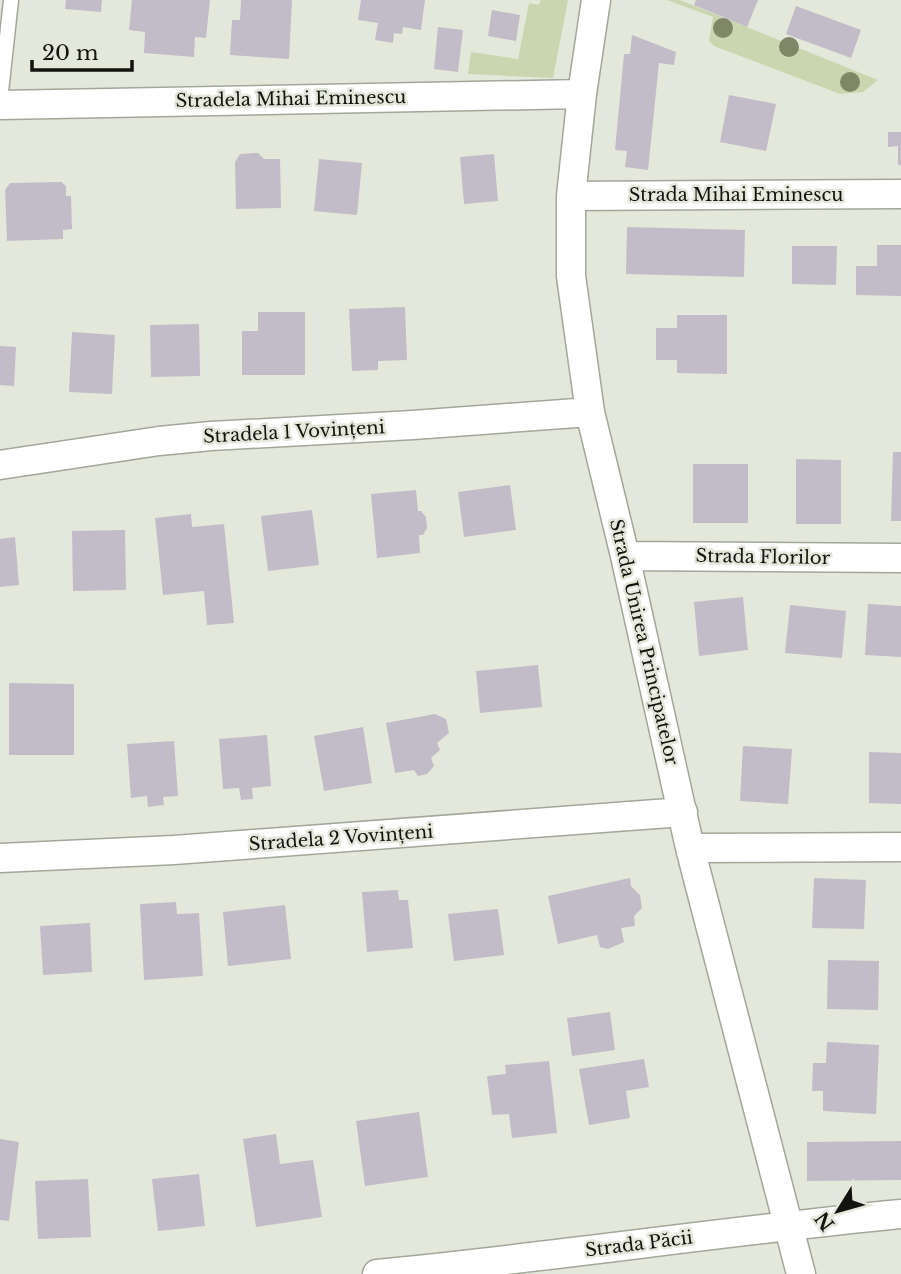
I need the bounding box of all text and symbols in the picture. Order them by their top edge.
scale bar [32,28,131,72]
text: 20 m [42,40,99,66]
street label: Stradela Mihai Eminescu [175,86,407,112]
street label: Strada Mihai Eminescu [629,184,843,206]
street label: Stradela 1 Vovințeni [203,416,385,448]
street label: Strada Unirea Principatelor [605,517,683,768]
street label: Strada Florilor [696,545,831,569]
street label: Stradela 2 Vovințeni [248,821,434,855]
north arrow [803,1176,873,1246]
text: N [810,1207,839,1235]
street label: Strada Păcii [584,1226,694,1262]

